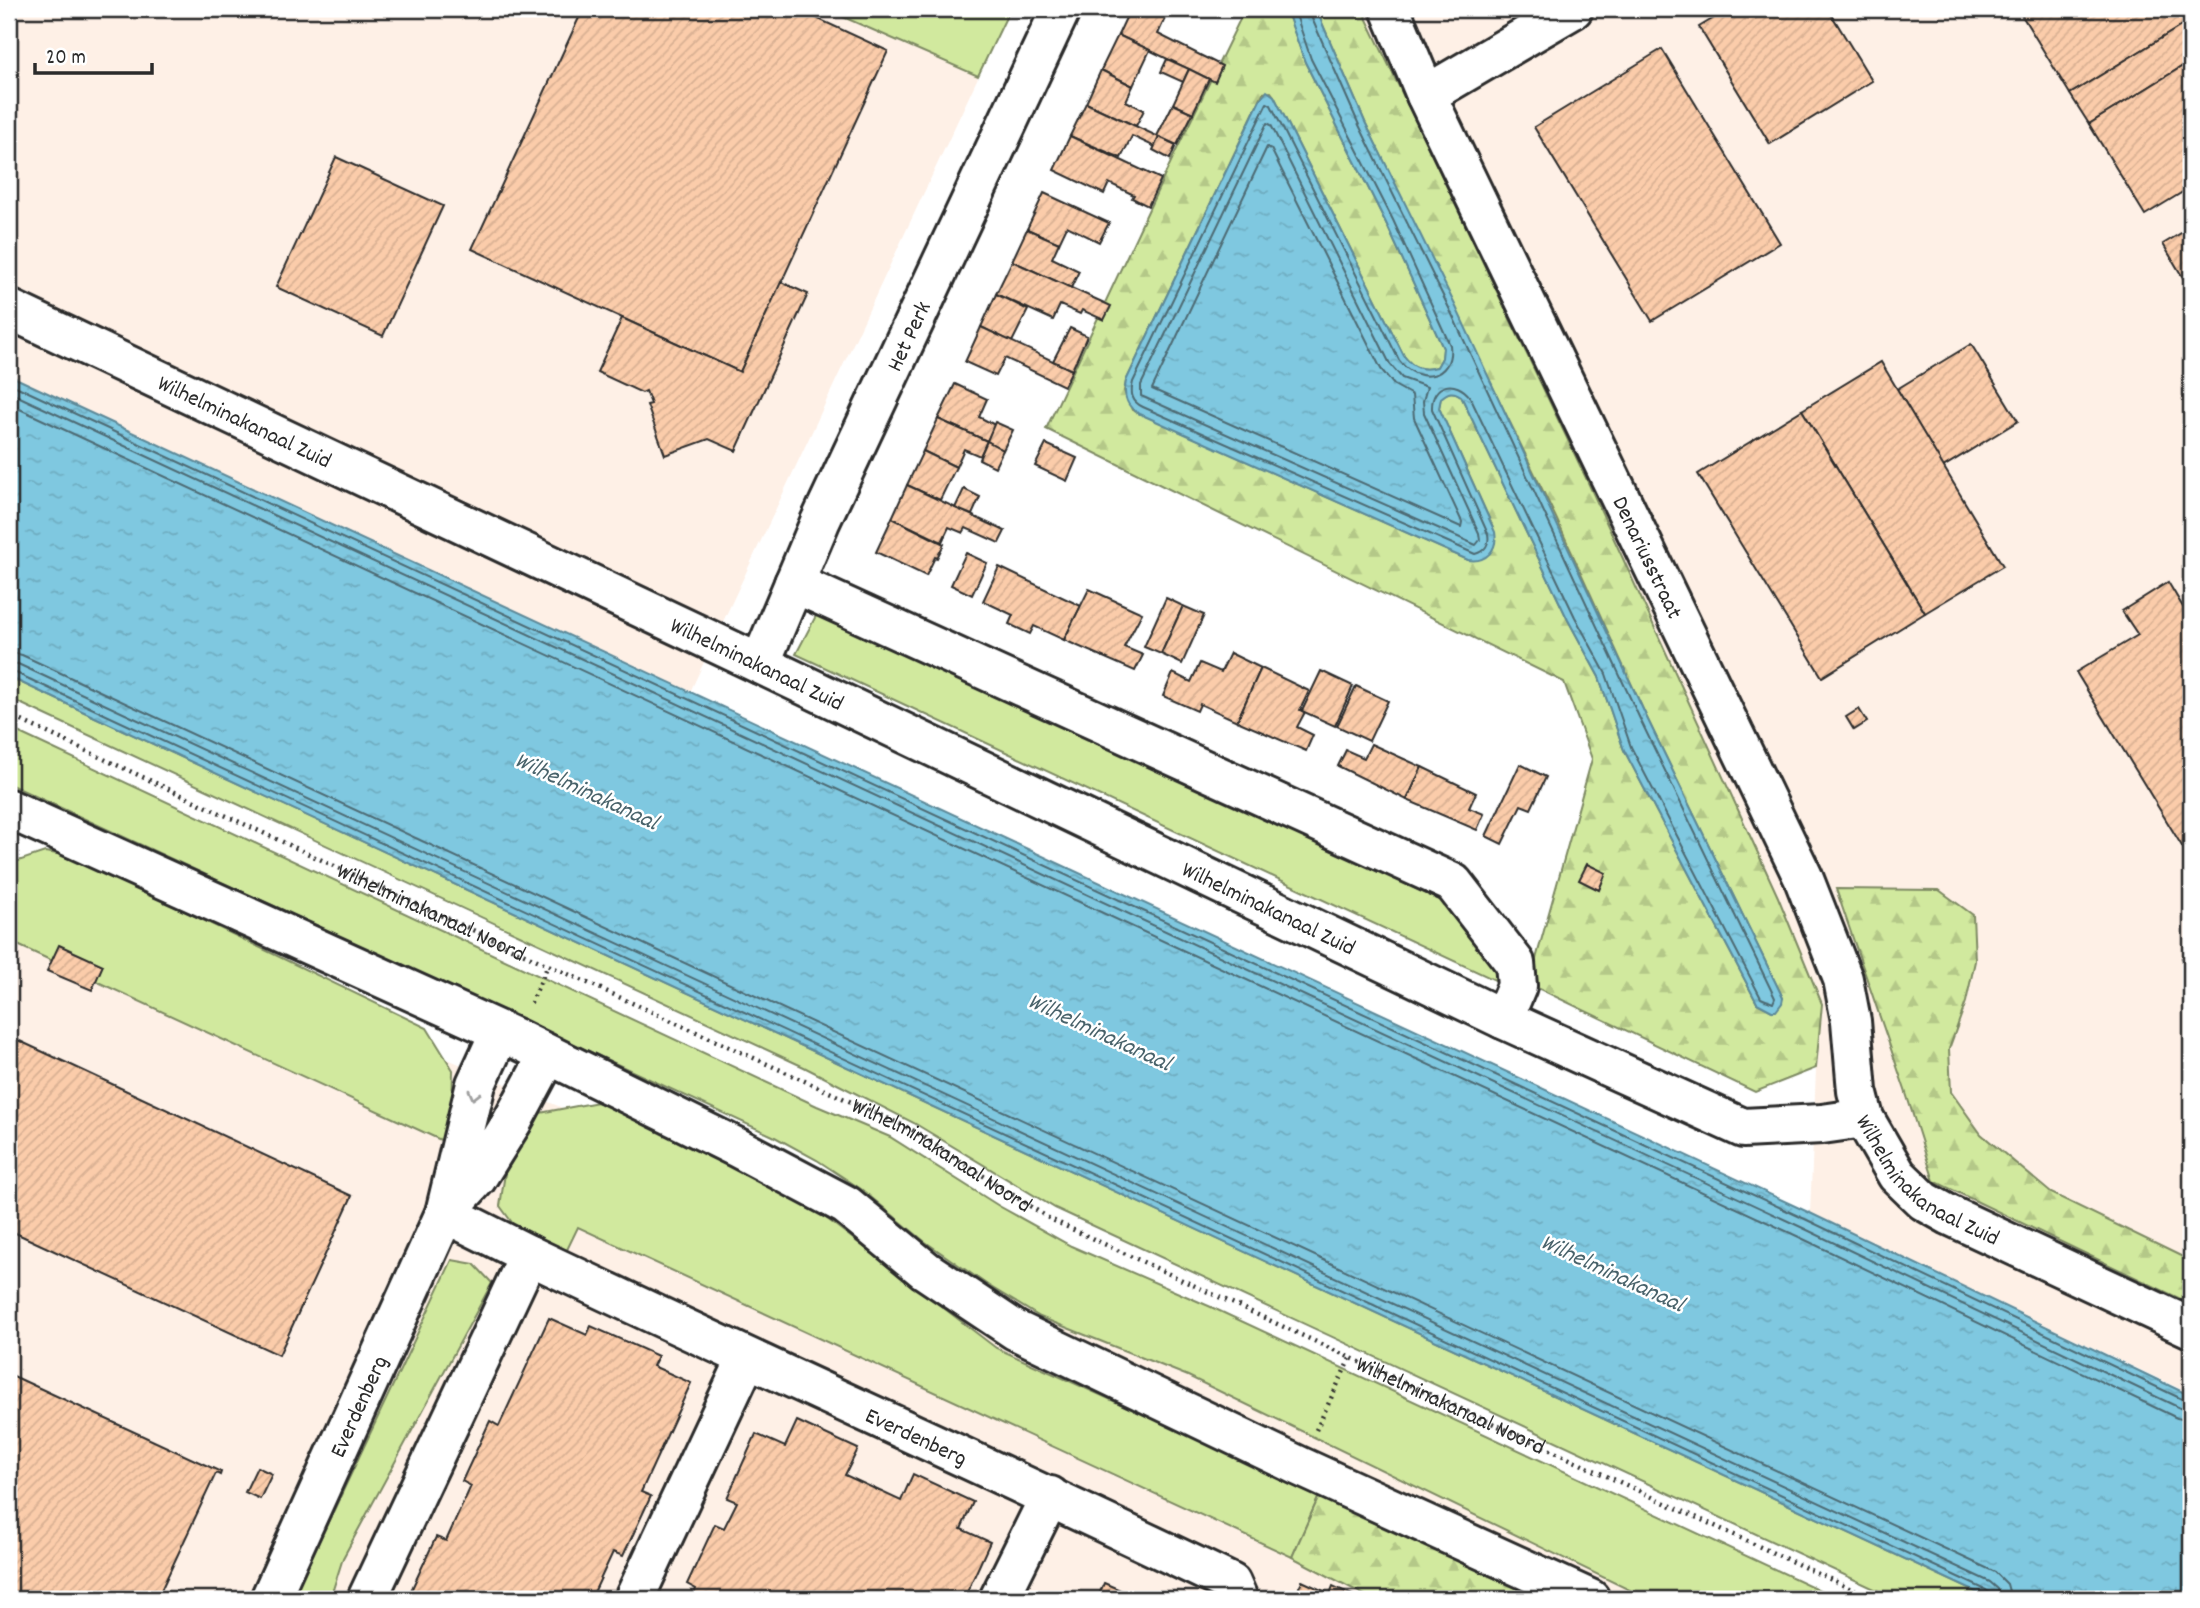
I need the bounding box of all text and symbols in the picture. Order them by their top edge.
scale bar [35,32,152,76]
text: 20 m [46,44,86,74]
street label: Het Perk [880,297,941,378]
street label: Wilhelminakanaal Zuid [151,368,336,479]
street label: Denariusstraat [1602,492,1689,625]
street label: Wilhelminakanaal Zuid [664,611,848,722]
water label: Wilhelminakanaal [508,745,665,842]
street label: Wilhelminakanaal Zuid [1175,855,1360,966]
street label: Wilhelminakanaal Noord [330,856,530,972]
water label: Wilhelminakanaal [1021,986,1178,1083]
one-way arrow [468,1088,482,1100]
street label: Wilhelminakanaal Noord [845,1091,1037,1223]
street label: Wilhelminakanaal Zuid [1846,1110,2004,1256]
water label: Wilhelminakanaal [1534,1227,1691,1324]
street label: Wilhelminakanaal Noord [1350,1349,1550,1465]
street label: Everdenberg [323,1351,398,1464]
street label: Everdenberg [859,1401,972,1477]

